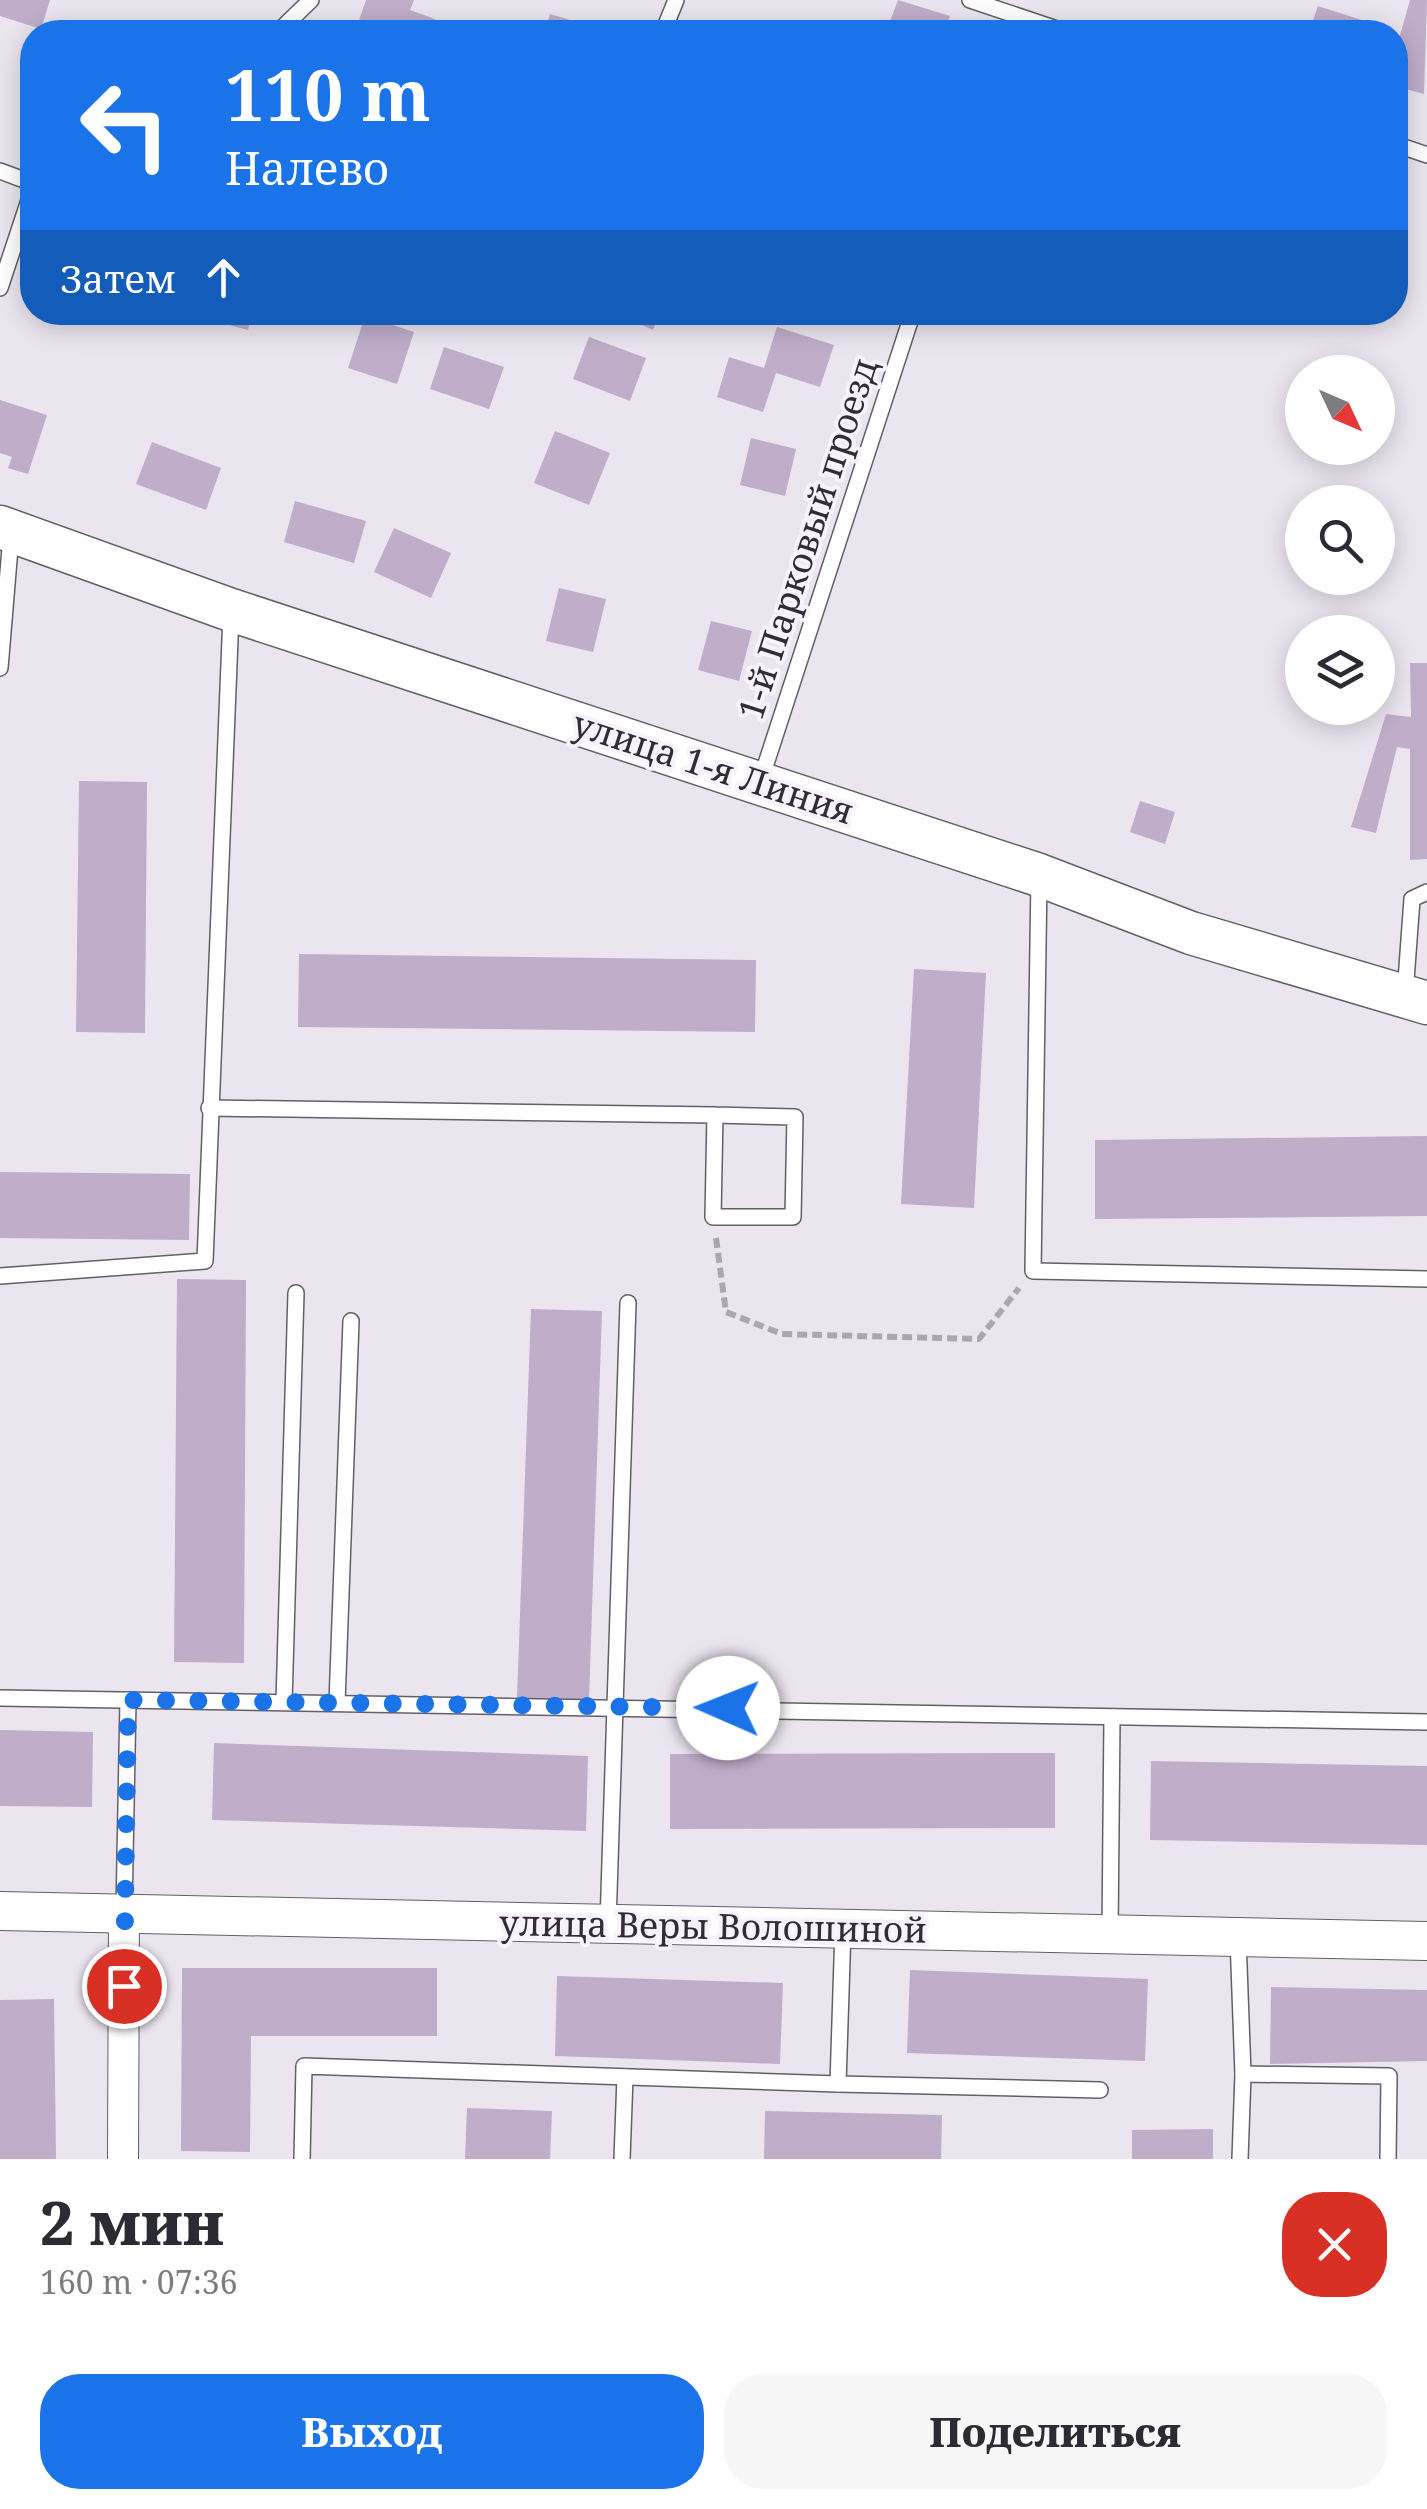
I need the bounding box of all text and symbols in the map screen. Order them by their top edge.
text: 110 m [225,46,431,142]
icon: left [60,60,190,190]
text: Налево [225,137,389,198]
icon: ahead [196,250,251,305]
text: Затем [60,252,176,304]
street label: 1-й Парковый проезд [726,352,887,725]
north arrow [1285,355,1395,465]
map controls [1285,355,1395,725]
button: search [1285,485,1395,595]
button: layers [1285,615,1395,725]
street label: улица 1-я Линия [567,699,860,834]
position arrow [676,1656,780,1760]
street label: улица Веры Волошиной [499,1898,927,1953]
pin [82,1944,167,2029]
icon: arrive [97,1959,152,2014]
text: 2 мин [40,2181,224,2263]
button: close [1282,2192,1387,2297]
text: 160 m · 07:36 [40,2260,238,2303]
button: Выход [40,2374,704,2489]
button: Поделиться [724,2374,1387,2489]

